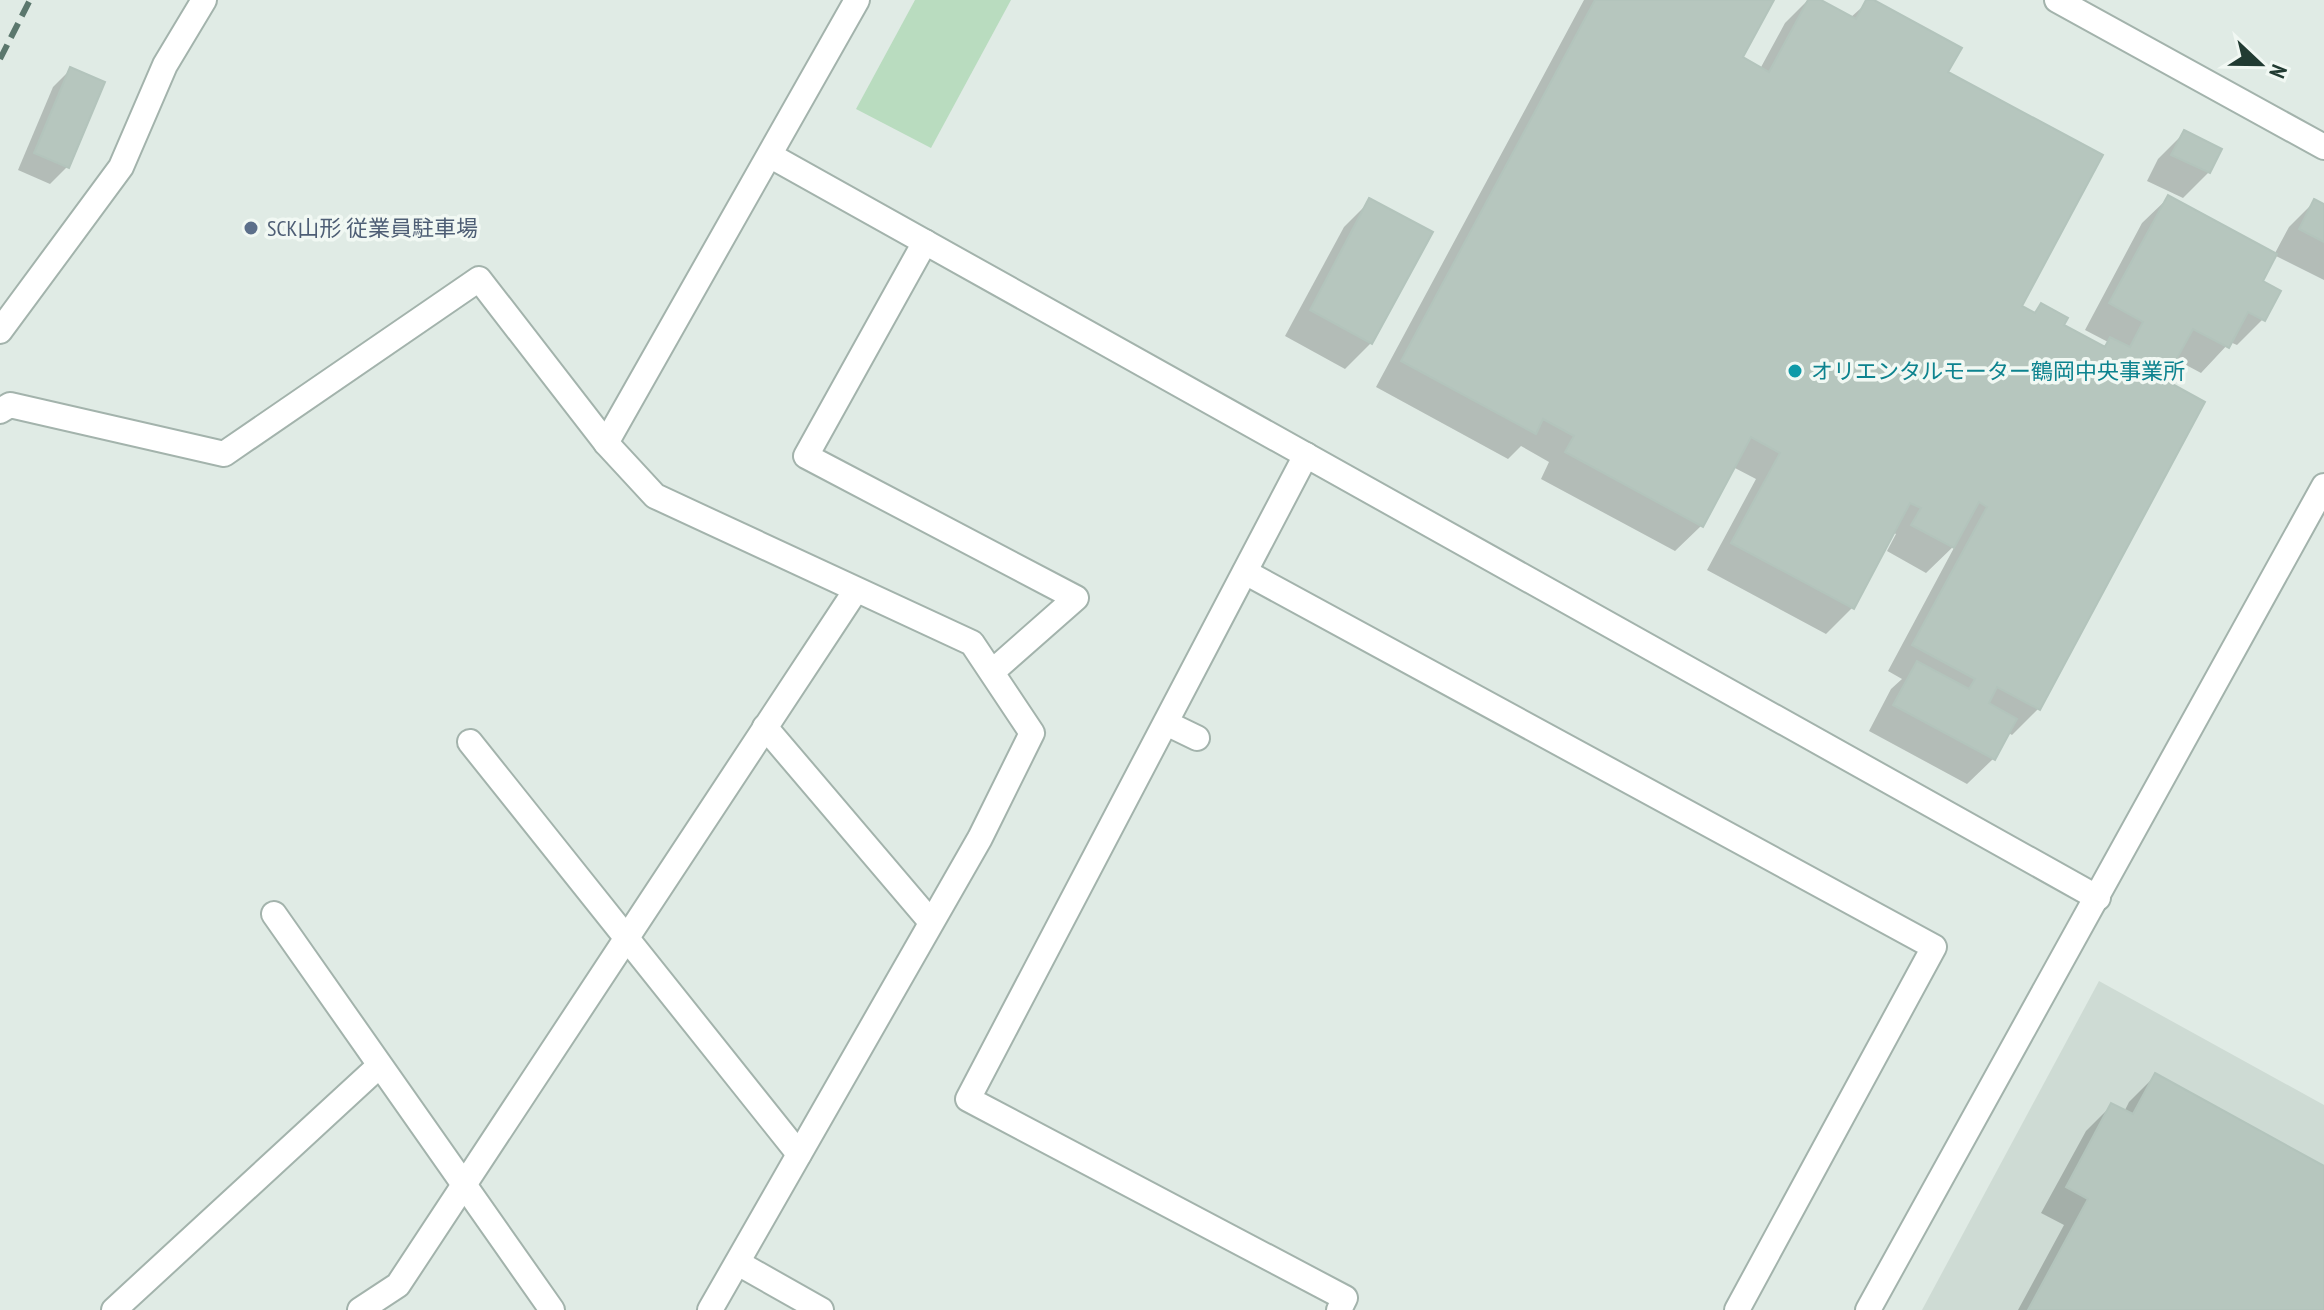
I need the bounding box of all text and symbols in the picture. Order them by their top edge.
north arrow [2220,24,2300,104]
text: N [2263,61,2294,82]
place label: SCK山形 従業員駐車場 [267,214,478,242]
marker: SCK山形 従業員駐車場 [242,219,260,237]
place label: オリエンタルモーター鶴岡中央事業所 [1811,357,2185,385]
marker: オリエンタルモーター鶴岡中央事業所 [1786,362,1804,380]

